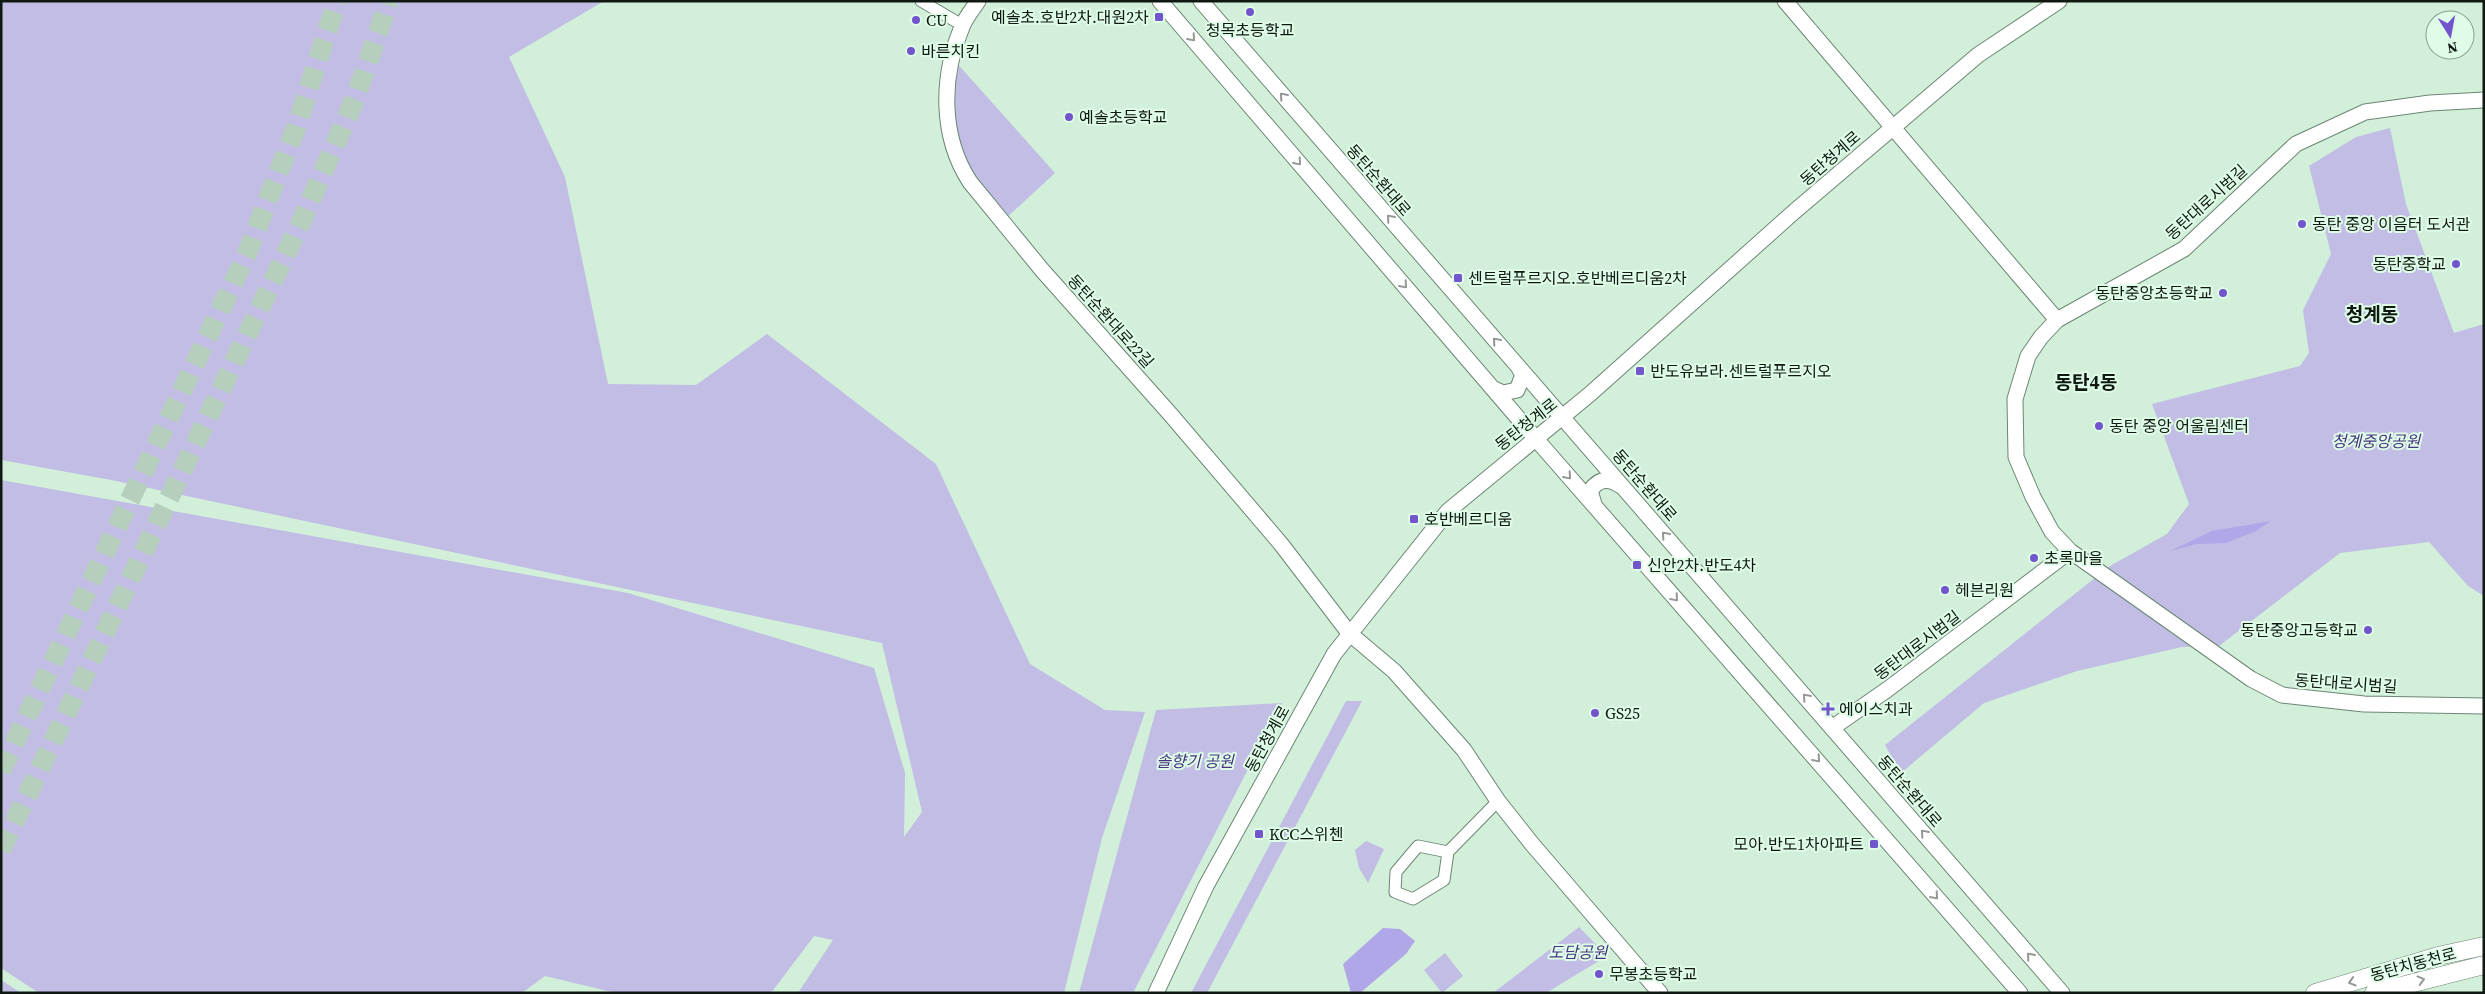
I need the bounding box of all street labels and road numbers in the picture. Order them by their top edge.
street label: 동탄청계로 [1795,125,1865,190]
street label: 동탄순환대로 [1342,139,1416,221]
street label: 동탄대로시범길 [2160,159,2252,245]
street label: 동탄순환대로22길 [1063,269,1159,373]
street label: 동탄청계로 [1490,393,1562,455]
street label: 동탄순환대로 [1608,444,1682,526]
street label: 동탄대로시범길 [1869,605,1965,685]
street label: 동탄대로시범길 [2294,668,2398,698]
street label: 동탄청계로 [1240,701,1295,777]
street label: 동탄순환대로 [1873,750,1947,832]
street label: 동탄치동천로 [2367,942,2459,986]

